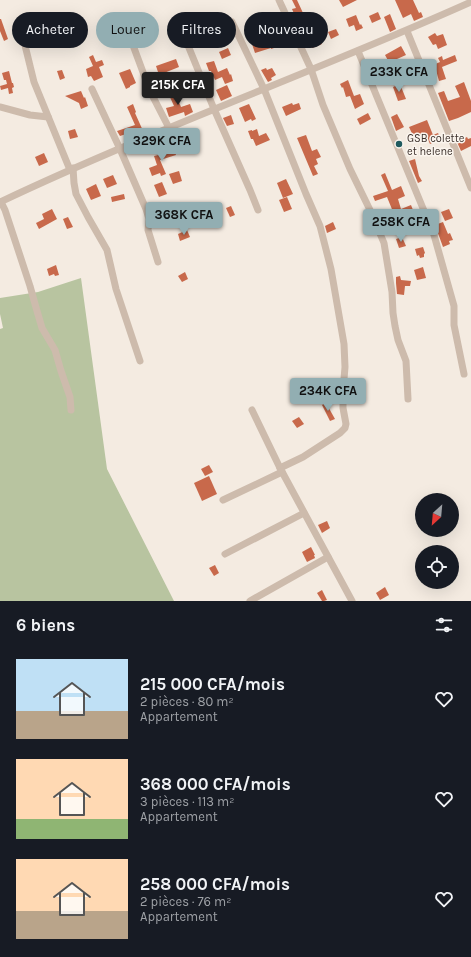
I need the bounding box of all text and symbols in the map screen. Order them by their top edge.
chip: Acheter [12,12,88,48]
chip: Louer [96,12,159,48]
chip: Filtres [167,12,236,48]
chip: Nouveau [244,12,328,48]
pin: 233K CFA [358,59,440,93]
text: 233K CFA [370,64,428,79]
pin: 215K CFA [137,72,219,106]
text: 215K CFA [151,77,205,92]
pin: 329K CFA [121,128,203,162]
place label: GSB colette et helene [407,132,465,158]
text: 329K CFA [133,133,191,148]
marker: GSB colette et helene [394,139,404,149]
pin: 368K CFA [143,202,225,236]
text: 368K CFA [155,207,213,222]
pin: 258K CFA [360,209,442,243]
text: 258K CFA [372,214,430,229]
pin: 234K CFA [287,378,369,412]
text: 234K CFA [299,383,357,398]
north arrow [415,493,459,537]
map controls [415,493,459,589]
button: locate [415,545,459,589]
icon: filters [433,614,455,636]
text: 6 biens [16,615,75,635]
text: 215 000 CFA/mois [140,674,285,694]
icon: home [48,675,96,723]
icon: heart [433,688,455,710]
text: 2 pièces · 80 m² [140,694,234,709]
text: Appartement [140,709,218,724]
text: 368 000 CFA/mois [140,774,291,794]
icon: home [48,775,96,823]
icon: heart [433,788,455,810]
text: 3 pièces · 113 m² [140,794,234,809]
text: Appartement [140,809,218,824]
text: 258 000 CFA/mois [140,874,290,894]
icon: home [48,875,96,923]
icon: heart [433,888,455,910]
text: 2 pièces · 76 m² [140,894,232,909]
text: Appartement [140,909,218,924]

